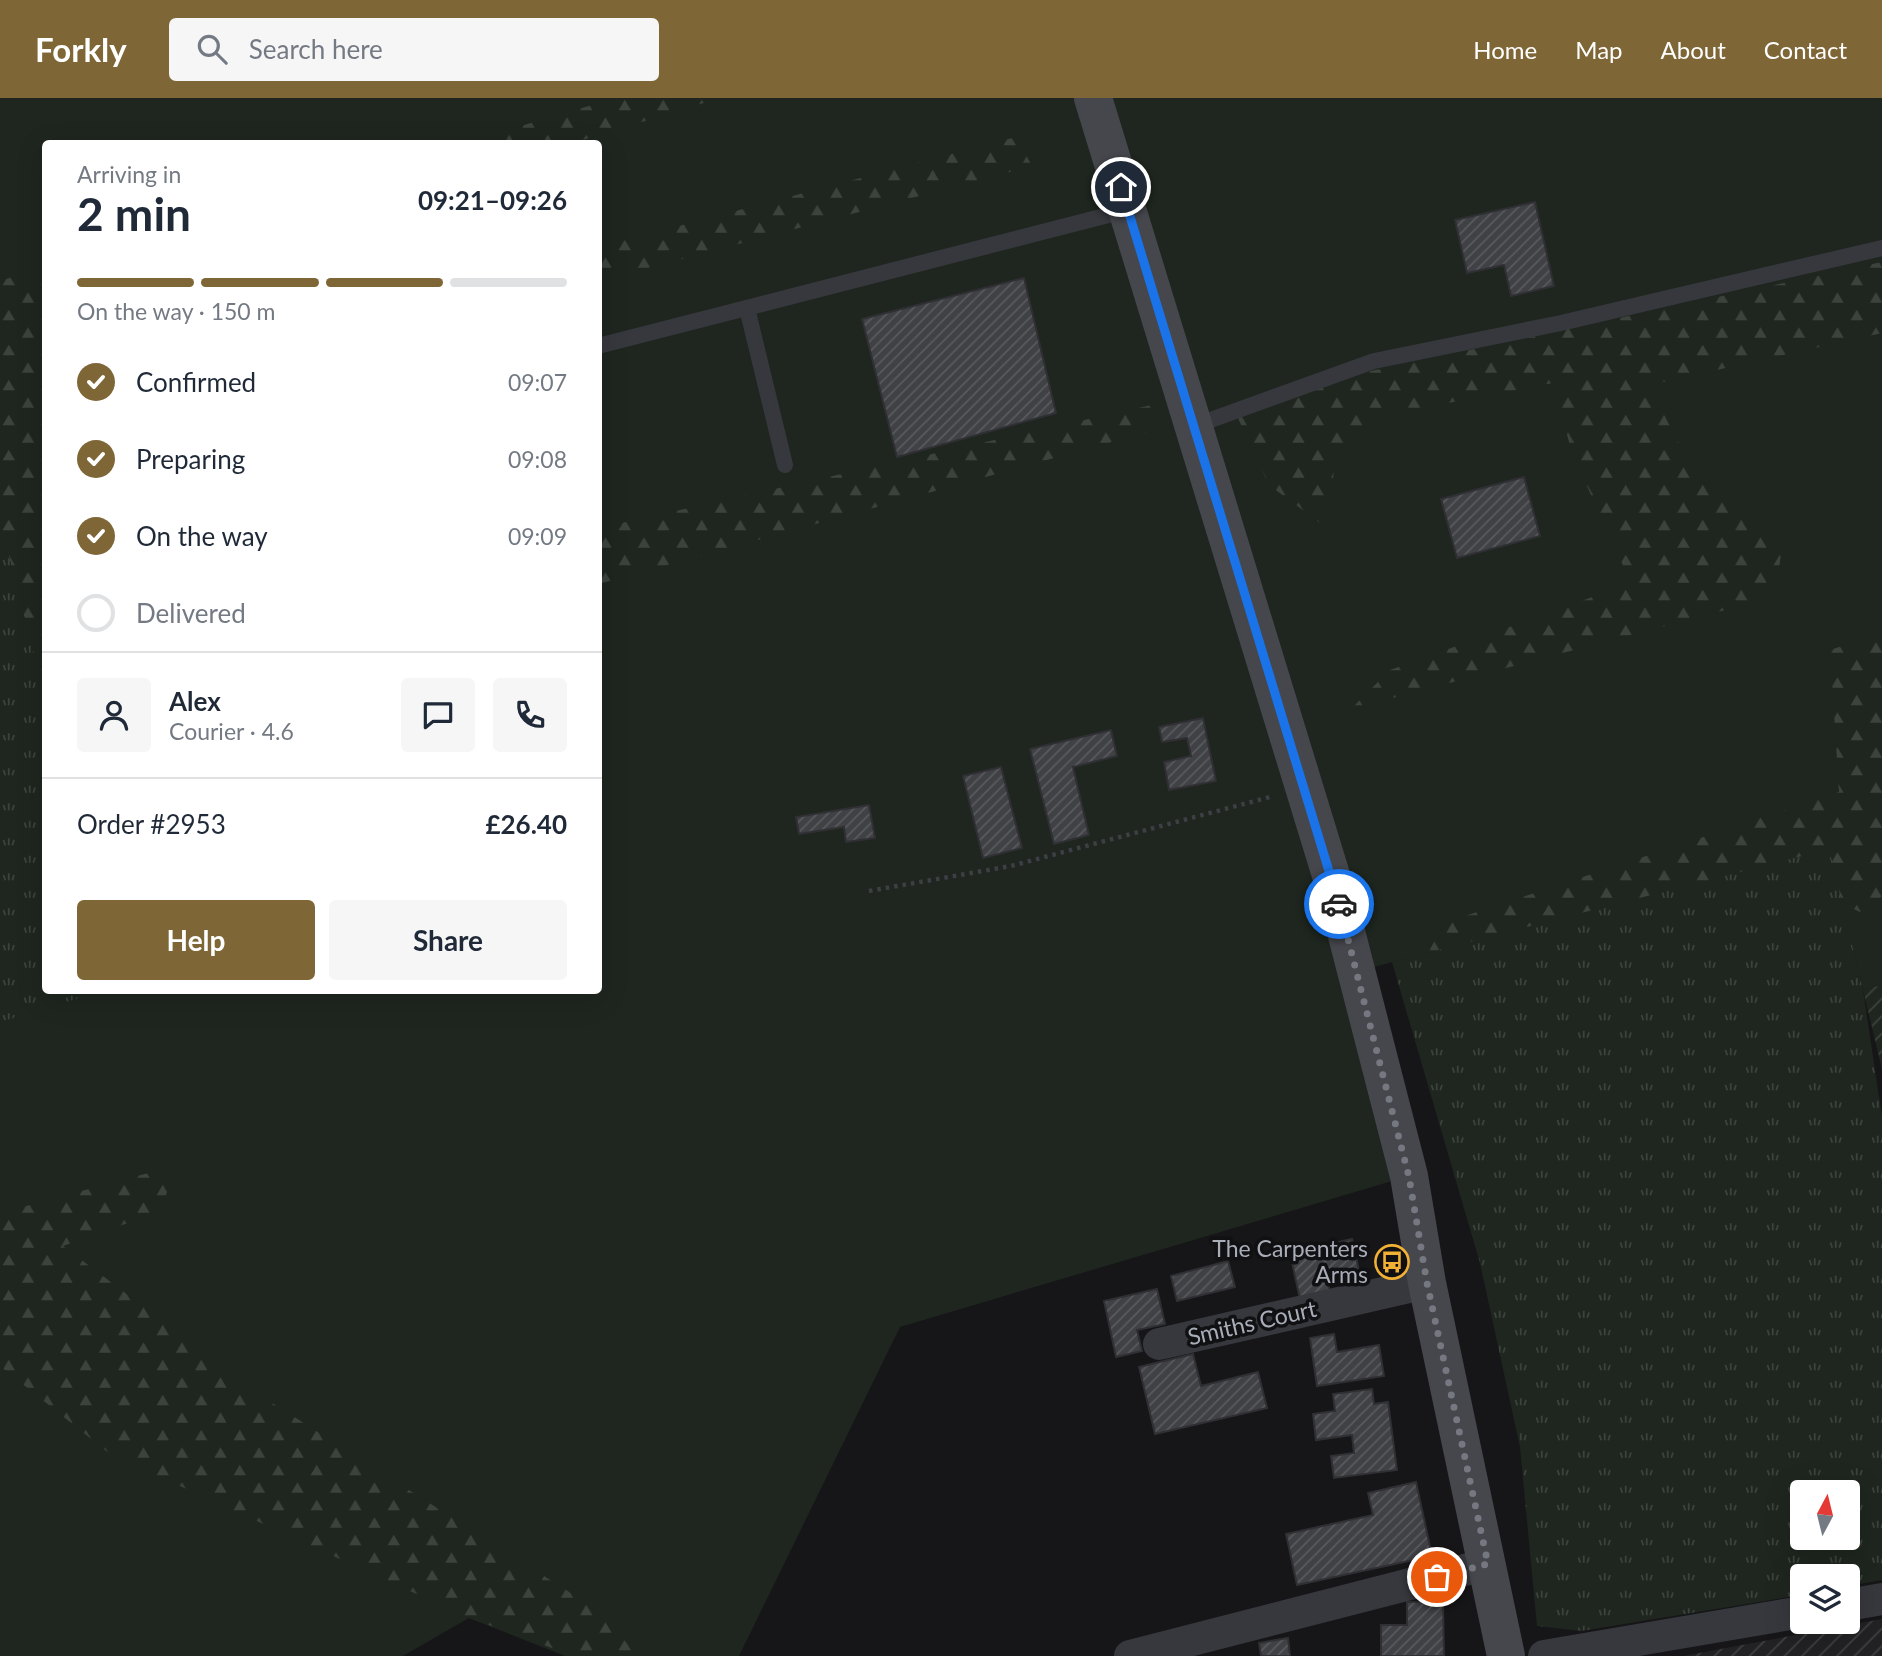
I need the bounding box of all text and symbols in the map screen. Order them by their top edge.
search box [169,18,659,81]
text: Forkly [35,29,127,69]
icon: search [193,30,231,68]
text: Search here [249,33,383,65]
text: Home [1473,35,1537,64]
text: Map [1575,35,1623,64]
text: About [1661,35,1726,64]
text: Contact [1764,35,1847,64]
pin [1091,157,1151,217]
text: Arriving in [77,160,181,188]
icon: home [1102,168,1140,206]
text: 09:21–09:26 [418,184,567,216]
text: 2 min [77,186,191,241]
text: On the way · 150 m [77,297,276,325]
icon: check [77,363,115,401]
text: Confirmed [136,366,256,398]
text: 09:07 [508,368,567,396]
icon: check [77,440,115,478]
text: Preparing [136,443,245,475]
text: 09:08 [508,445,567,473]
icon: check [77,517,115,555]
text: On the way [136,520,268,552]
text: 09:09 [508,522,567,550]
text: Delivered [136,597,246,629]
button: person [77,678,151,752]
button: chat [401,678,475,752]
button: phone [493,678,567,752]
text: Alex [169,685,221,717]
text: Courier · 4.6 [169,717,294,745]
text: Order #2953 [77,808,226,840]
text: £26.40 [485,808,567,840]
courier [1304,869,1374,939]
icon: car [1320,885,1358,923]
button: Help [77,900,315,980]
button: Share [329,900,567,980]
place label: The Carpenters Arms [1212,1234,1368,1288]
bus stop icon: The Carpenters Arms [1373,1243,1411,1281]
street label: Smiths Court [1185,1293,1320,1350]
north arrow [1790,1480,1860,1550]
map controls [1790,1480,1860,1634]
pin [1407,1547,1467,1607]
icon: bag [1418,1558,1456,1596]
button: layers [1790,1564,1860,1634]

